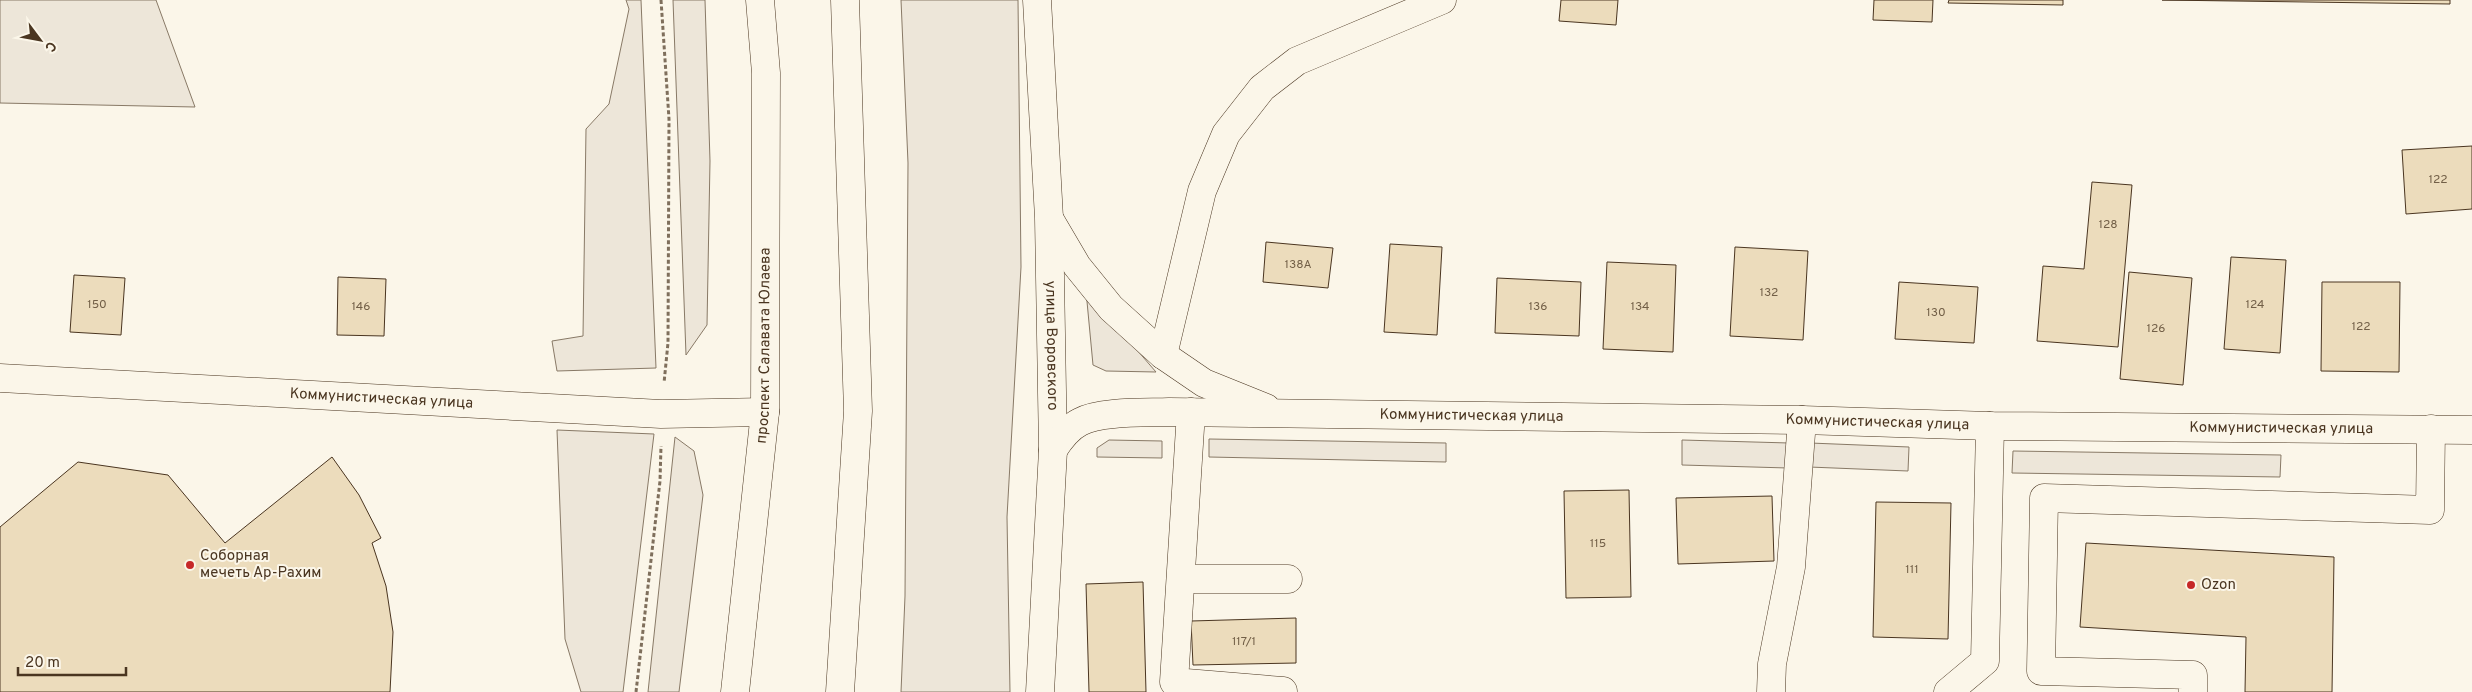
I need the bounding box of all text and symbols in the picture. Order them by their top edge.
north arrow [15,15,65,65]
text: С [40,38,59,54]
house number: 122 [2428,172,2448,188]
house number: 128 [2098,217,2118,233]
street label: проспект Салавата Юлаева [752,248,775,444]
house number: 138А [1284,257,1312,273]
street label: улица Воровского [1041,281,1062,411]
house number: 132 [1760,285,1778,301]
house number: 150 [87,297,107,313]
house number: 124 [2245,297,2265,313]
house number: 146 [352,299,370,315]
house number: 136 [1529,299,1547,315]
house number: 134 [1630,299,1650,315]
house number: 130 [1926,305,1946,321]
house number: 122 [2351,319,2371,335]
house number: 126 [2147,321,2165,337]
street label: Коммунистическая улица [289,384,474,413]
street label: Коммунистическая улица [1379,405,1563,426]
street label: Коммунистическая улица [1785,410,1970,435]
street label: Коммунистическая улица [2189,418,2373,439]
house number: 115 [1590,536,1606,552]
place label: Соборная мечеть Ар-Рахим [200,547,322,583]
marker: Соборная мечеть Ар-Рахим [184,559,196,571]
house number: 111 [1905,562,1919,578]
place label: Ozon [2201,576,2236,595]
marker: Ozon [2185,579,2197,591]
house number: 117/1 [1232,634,1256,650]
scale bar [18,644,125,676]
text: 20 m [25,654,60,673]

